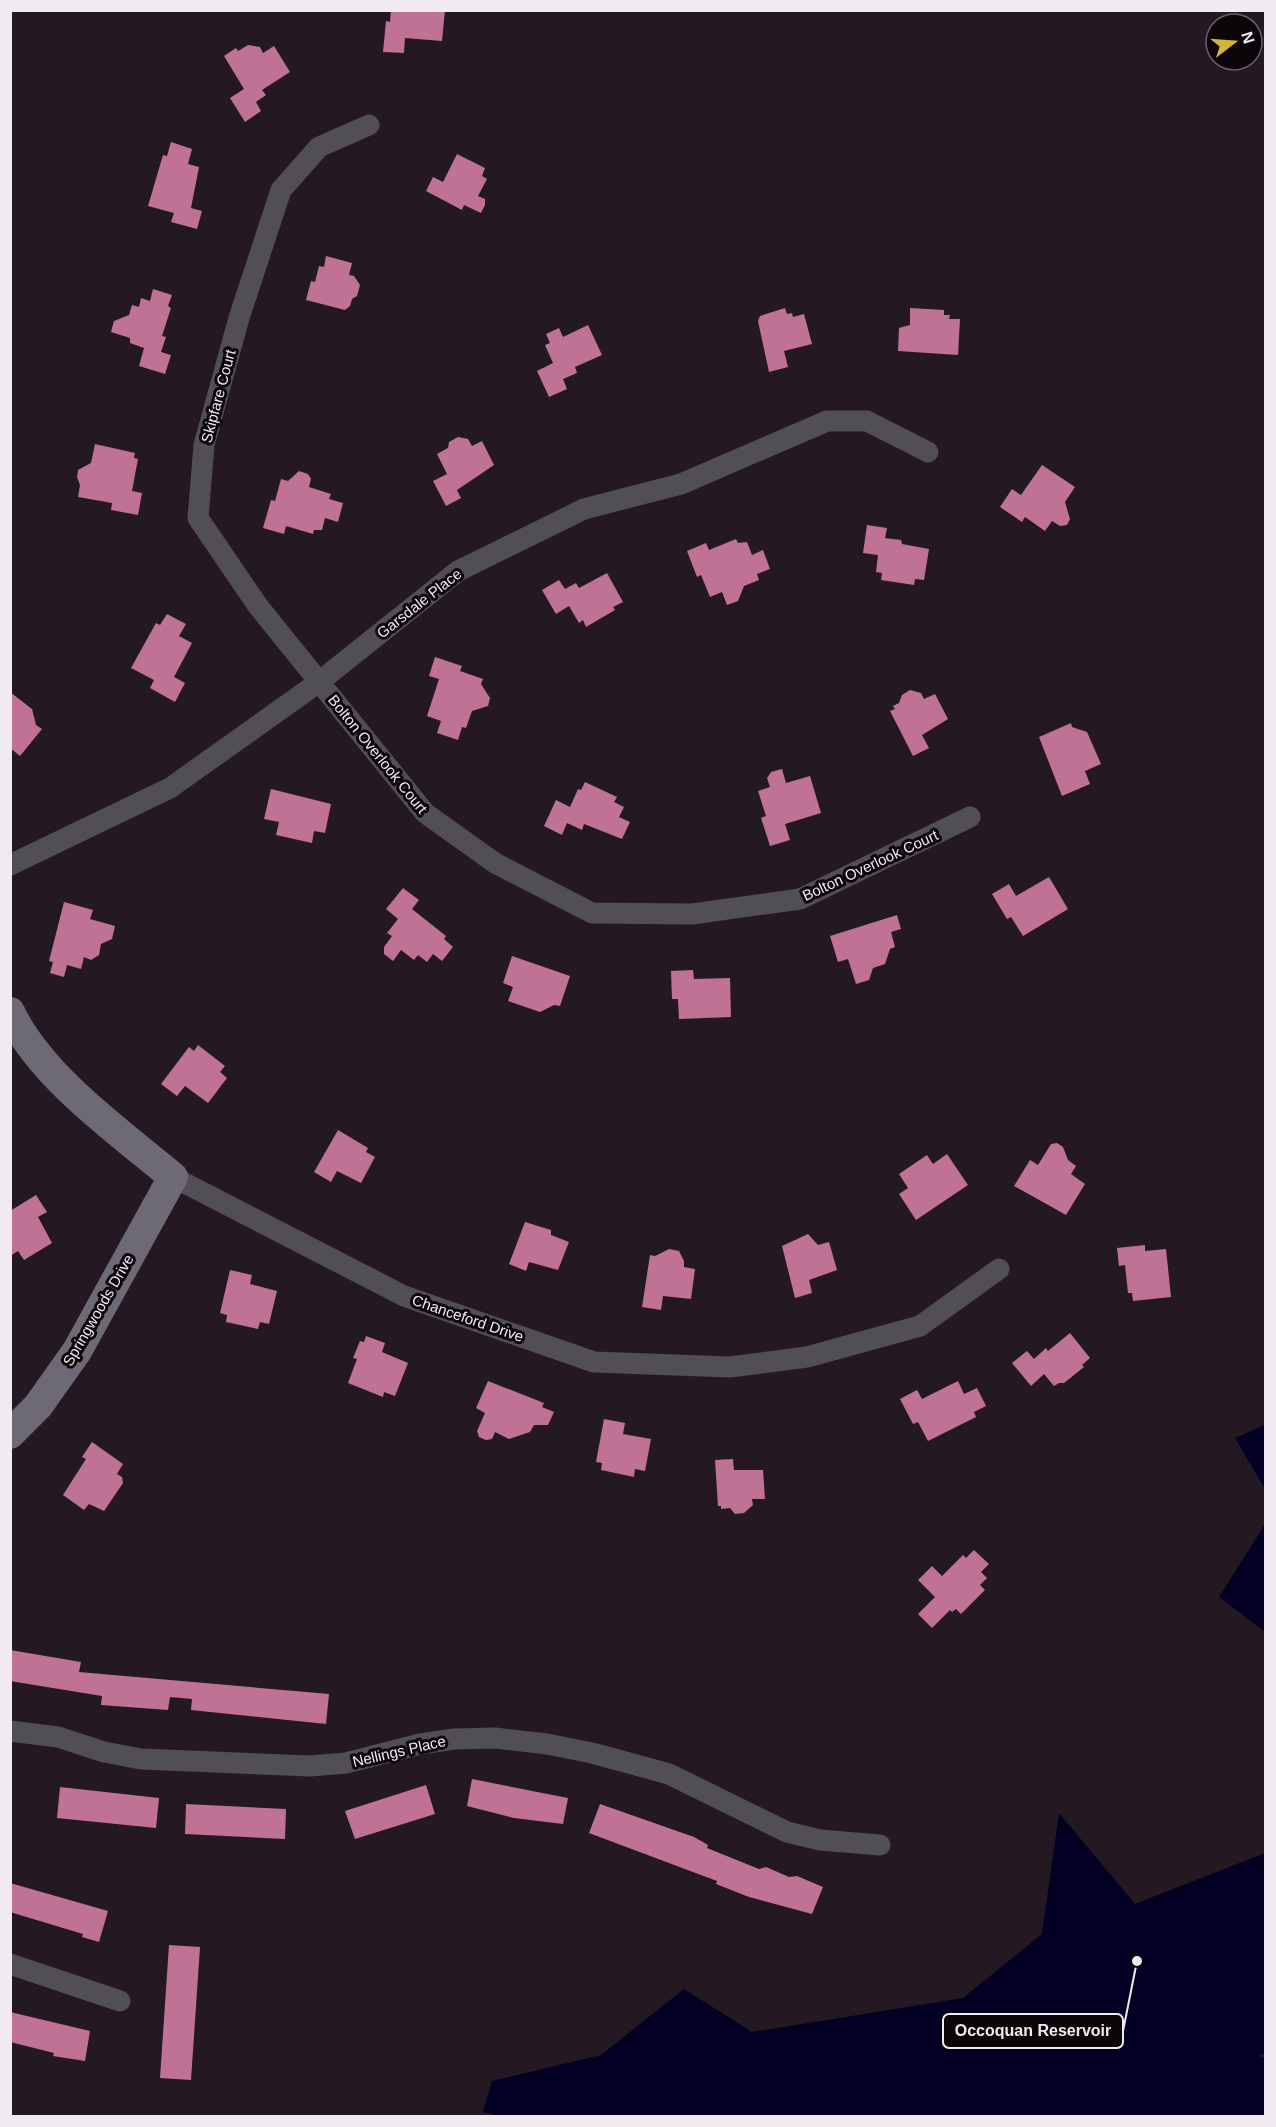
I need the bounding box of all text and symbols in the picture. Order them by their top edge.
north arrow [1204,12,1264,72]
text: N [1238,30,1258,46]
street label: Skipfare Court [197,347,239,445]
street label: Garsdale Place [373,565,465,641]
street label: Bolton Overlook Court [325,691,432,817]
street label: Bolton Overlook Court [800,826,941,904]
street label: Springwoods Drive [59,1251,137,1369]
street label: Chanceford Drive [410,1291,526,1345]
street label: Nellings Place [351,1732,447,1770]
callout: Occoquan Reservoir [943,2014,1123,2048]
text: Occoquan Reservoir [955,2022,1111,2039]

